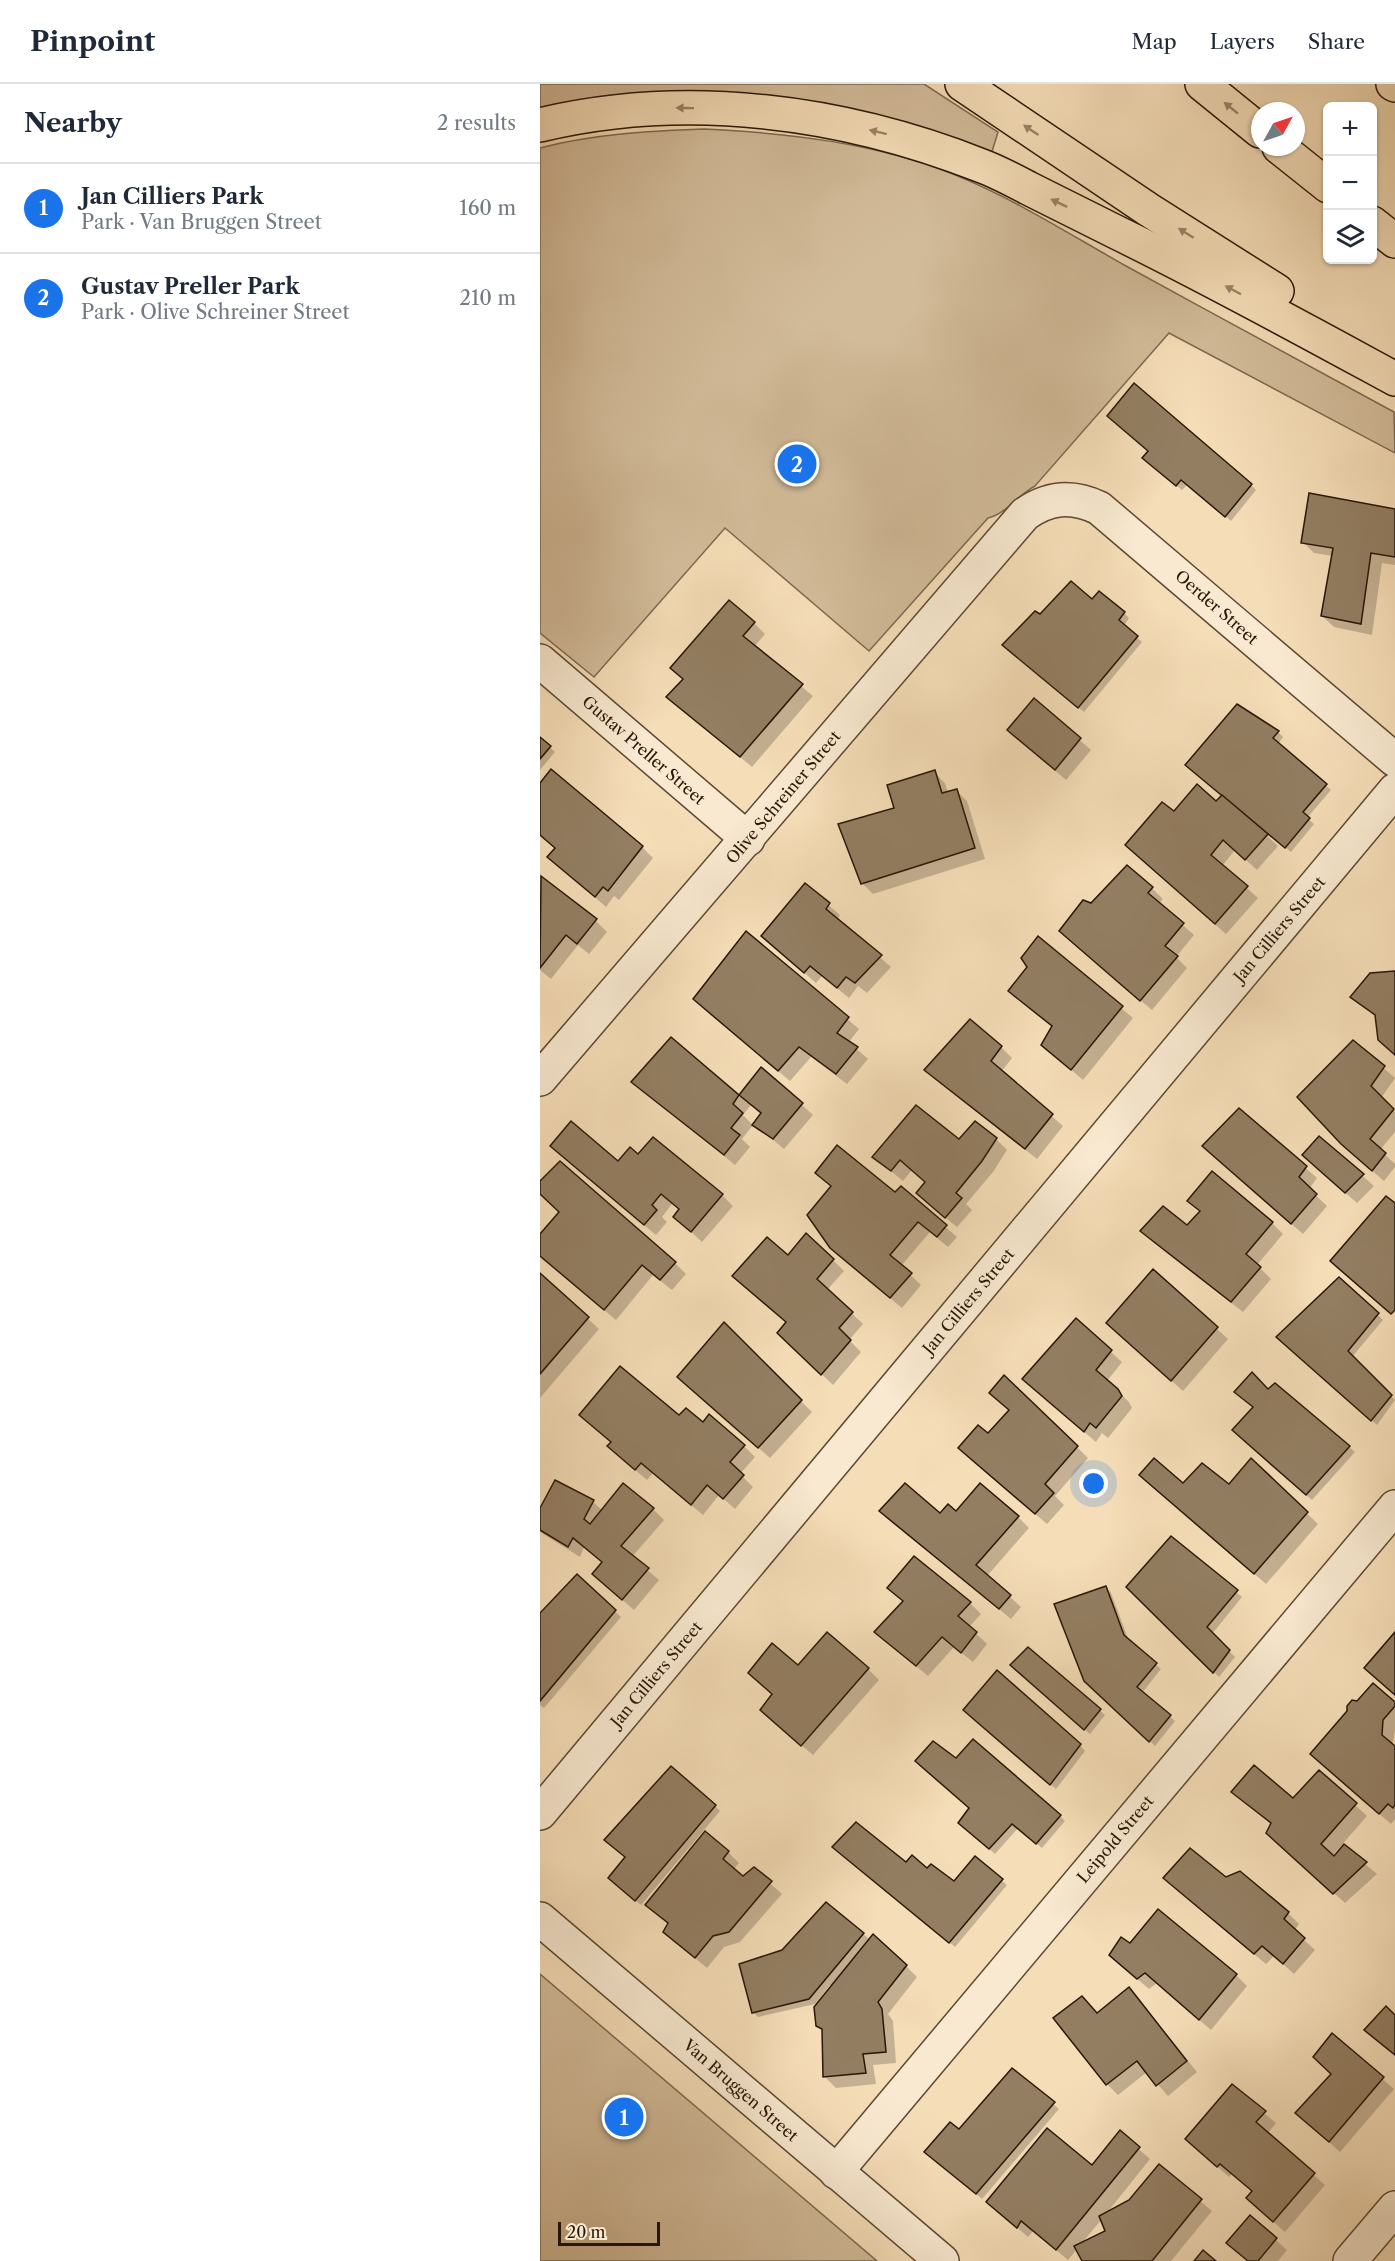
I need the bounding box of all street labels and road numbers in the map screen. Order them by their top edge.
street label: Oerder Street [1171,565,1263,649]
street label: Gustav Preller Street [578,691,710,809]
street label: Olive Schreiner Street [722,726,845,868]
street label: Jan Cilliers Street [1227,872,1329,988]
street label: Jan Cilliers Street [916,1244,1018,1360]
street label: Jan Cilliers Street [604,1617,706,1733]
street label: Leipold Street [1073,1791,1158,1887]
street label: Van Bruggen Street [679,2034,803,2146]

